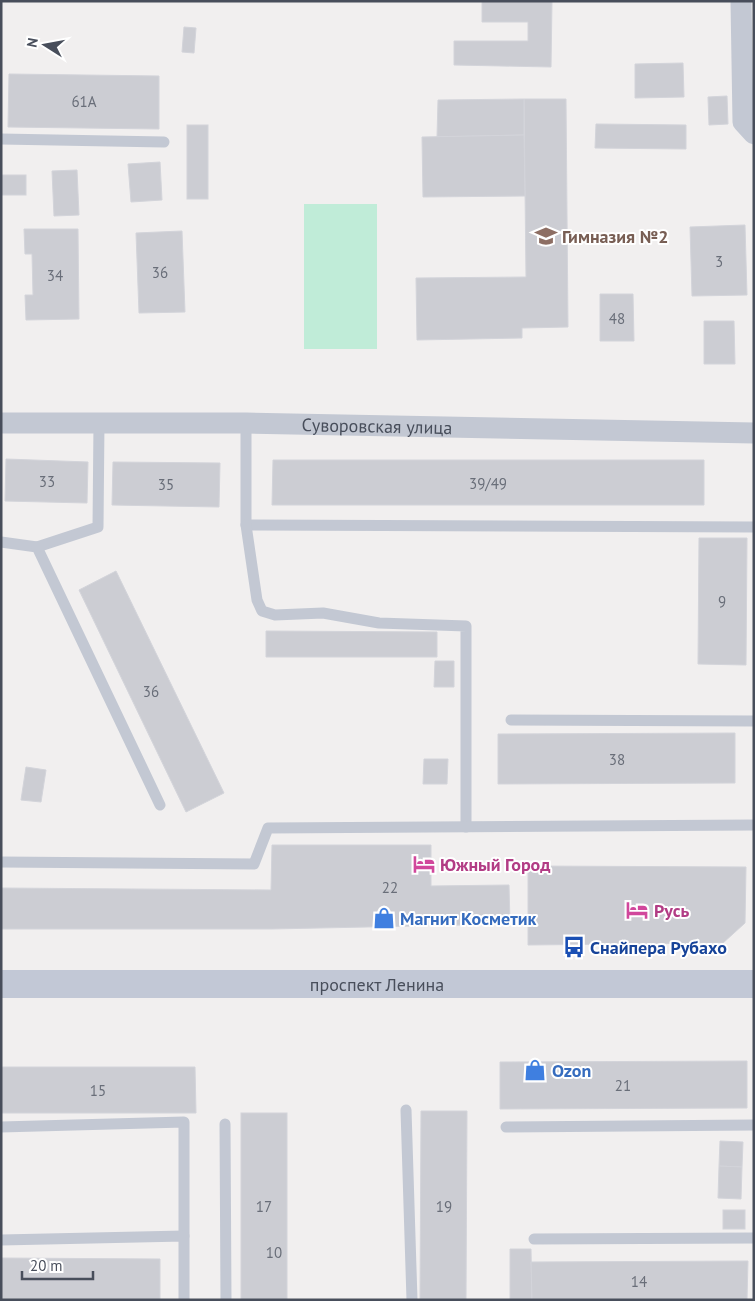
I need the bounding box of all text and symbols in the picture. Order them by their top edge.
north arrow [20,20,70,70]
text: N [23,36,42,49]
house number: 61А [71,92,97,111]
school or university icon: Гимназия №2 [533,223,559,249]
place label: Гимназия №2 [562,225,668,248]
house number: 3 [715,252,723,271]
house number: 36 [152,263,168,282]
house number: 34 [47,266,63,285]
house number: 48 [609,309,625,328]
street label: Суворовская улица [302,413,452,439]
house number: 33 [39,472,55,491]
house number: 39/49 [469,474,507,493]
house number: 35 [158,475,174,494]
house number: 9 [718,592,726,611]
house number: 36 [143,682,159,701]
house number: 38 [609,750,625,769]
hotel icon: Южный Город [411,851,437,877]
place label: Южный Город [440,853,551,876]
house number: 22 [382,878,398,897]
hotel icon: Русь [624,897,650,923]
place label: Русь [654,899,690,922]
shop icon: Магнит Косметик [371,905,397,931]
place label: Магнит Косметик [400,907,537,930]
bus stop icon: Снайпера Рубахо [561,934,587,960]
place label: Снайпера Рубахо [590,936,727,959]
street label: проспект Ленина [310,973,444,996]
shop icon: Ozon [522,1057,548,1083]
place label: Ozon [552,1059,591,1082]
house number: 21 [615,1076,631,1095]
house number: 15 [90,1081,106,1100]
house number: 17 [256,1197,272,1216]
house number: 19 [436,1197,452,1216]
house number: 10 [266,1243,282,1262]
scale bar [22,1248,94,1280]
text: 20 m [30,1256,63,1275]
house number: 14 [631,1272,647,1291]

